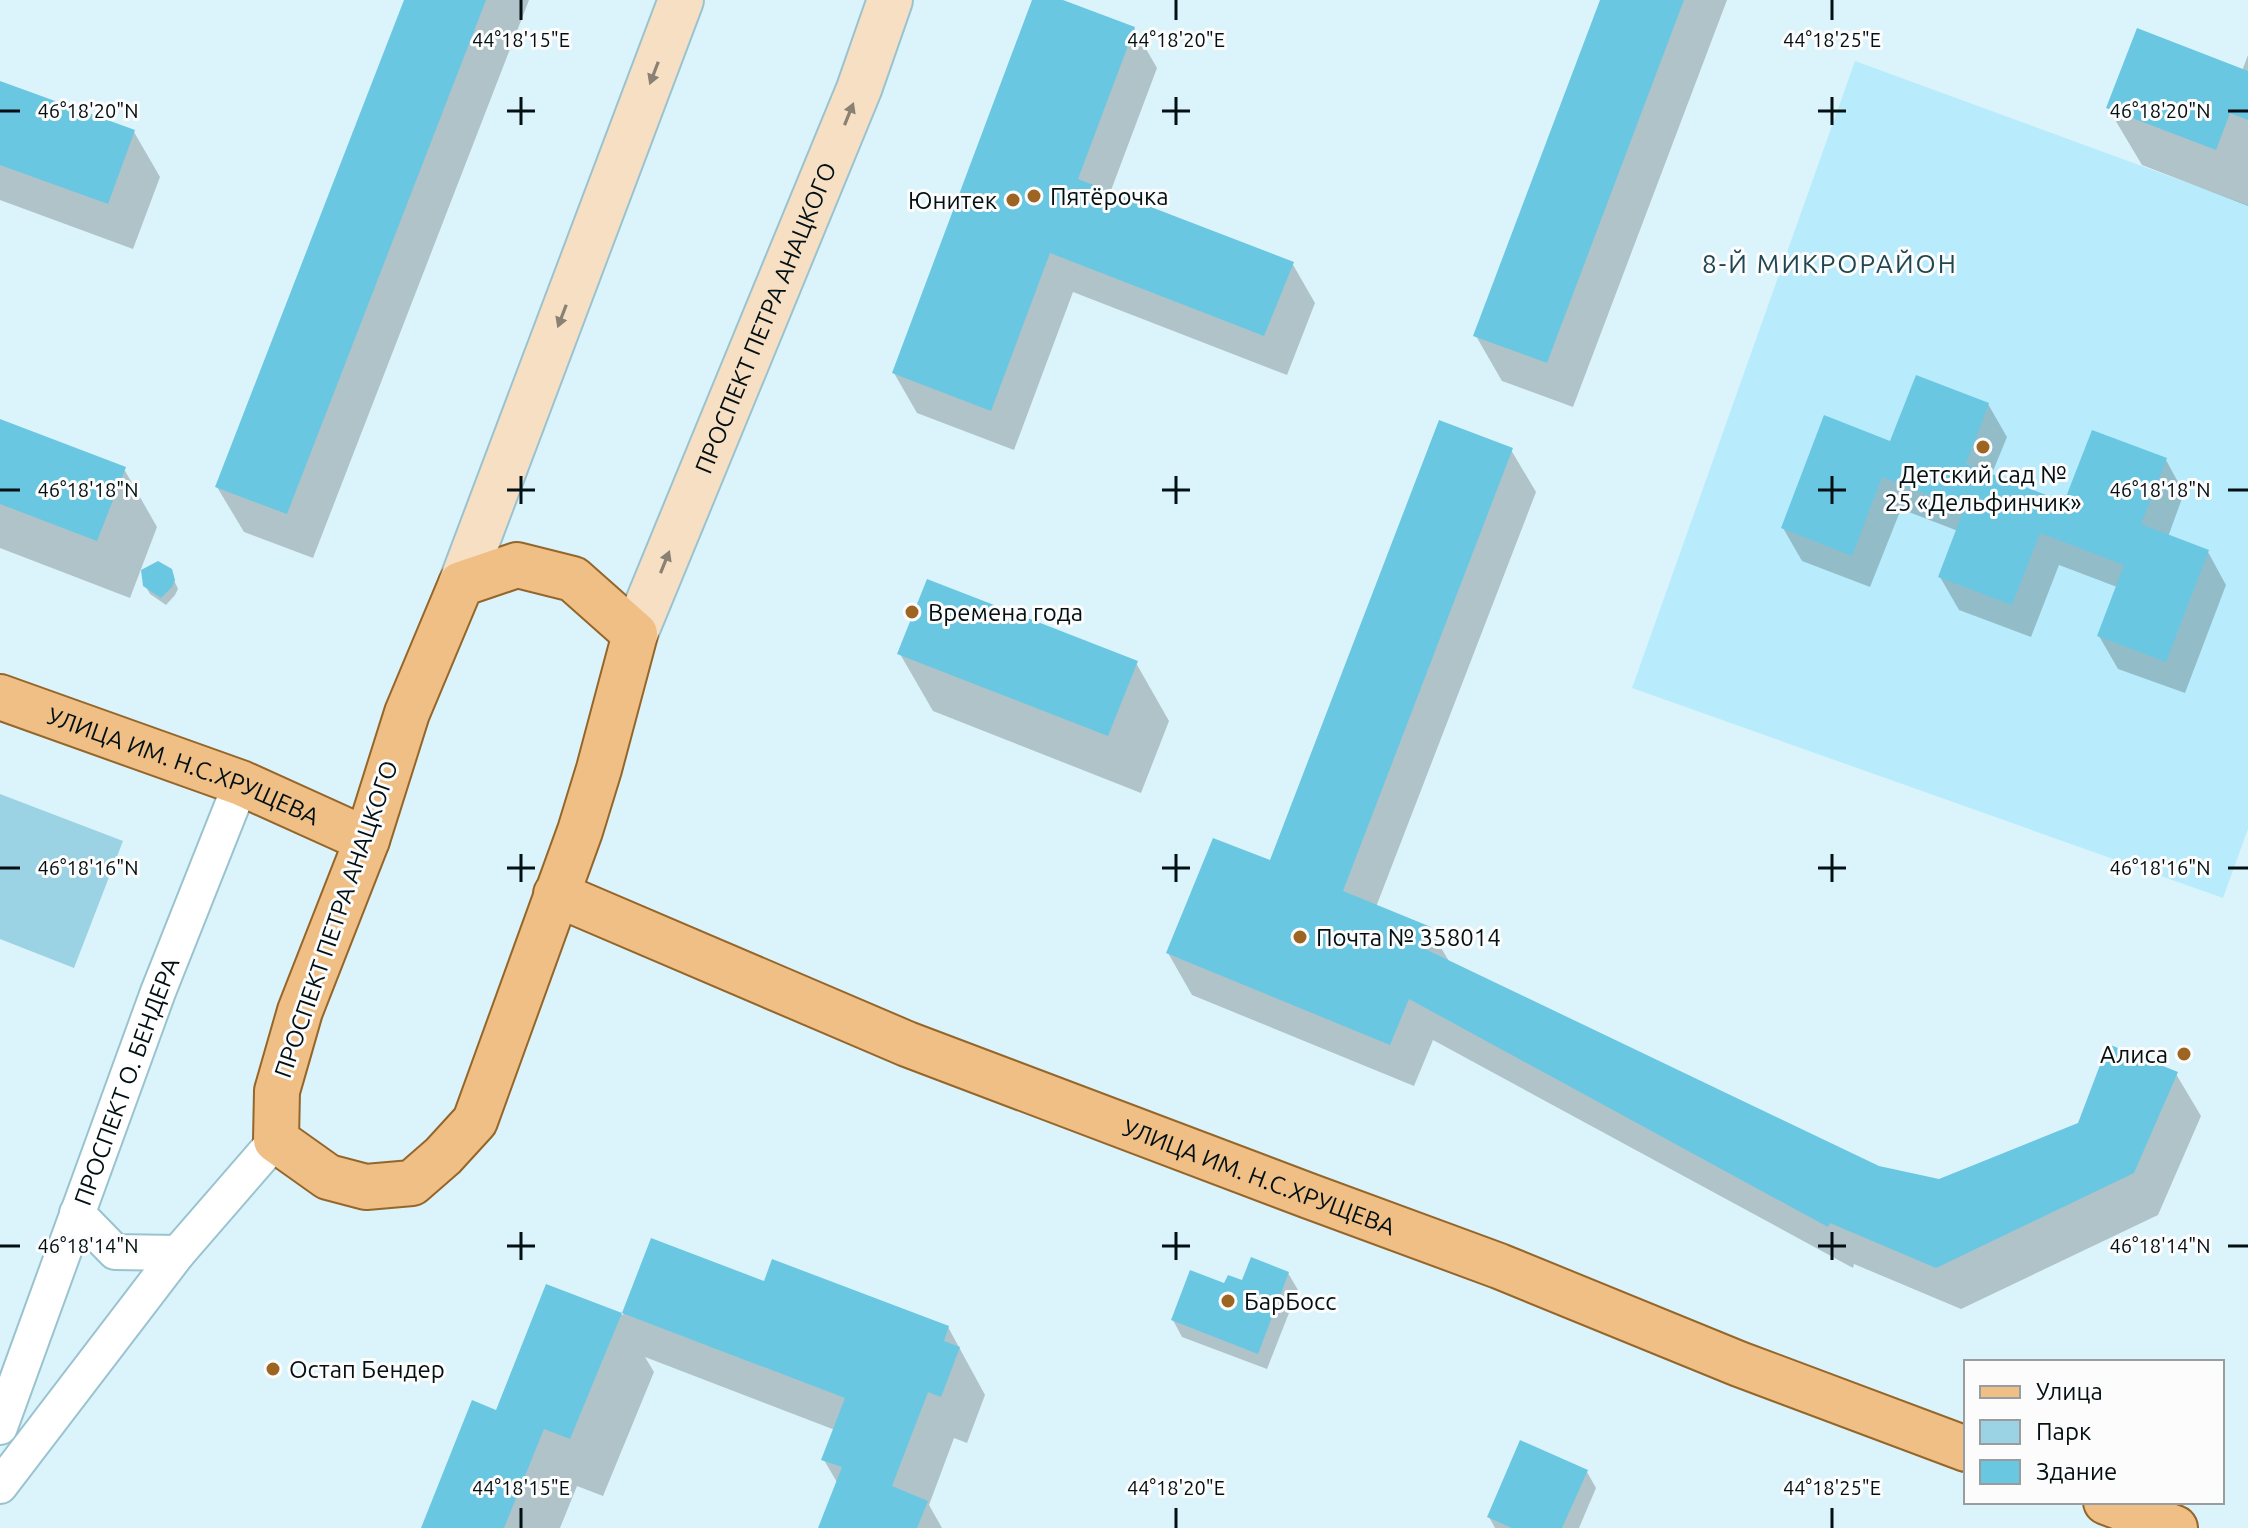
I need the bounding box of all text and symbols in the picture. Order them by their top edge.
text: 44°18'15"E [472,28,570,51]
text: 44°18'20"E [1127,28,1225,51]
text: 44°18'25"E [1783,28,1881,51]
one-way arrow [647,61,660,85]
text: 46°18'20"N [37,99,139,122]
text: 46°18'20"N [2109,99,2211,122]
one-way arrow [842,102,855,126]
street label: ПРОСПЕКТ ПЕТРА АНАЦКОГО [689,158,841,477]
place label: Пятёрочка [1050,183,1169,210]
place label: Юнитек [908,187,997,214]
marker: Пятёрочка [1025,187,1043,205]
marker: Юнитек [1004,191,1022,209]
district label: 8-Й МИКРОРАЙОН [1702,249,1958,278]
one-way arrow [555,304,568,328]
marker: Детский сад № 25 «Дельфинчик» [1974,438,1992,456]
place label: Детский сад № 25 «Дельфинчик» [1884,461,2082,516]
text: 46°18'18"N [37,478,139,501]
text: 46°18'18"N [2109,478,2211,501]
one-way arrow [658,550,671,574]
place label: Времена года [928,599,1083,626]
marker: Времена года [903,603,921,621]
street label: УЛИЦА ИМ. Н.С.ХРУЩЕВА [44,702,324,830]
street label: ПРОСПЕКТ ПЕТРА АНАЦКОГО [269,757,403,1081]
text: 46°18'16"N [37,856,139,879]
text: 46°18'16"N [2109,856,2211,879]
place label: Почта № 358014 [1316,924,1501,951]
marker: Почта № 358014 [1291,928,1309,946]
street label: ПРОСПЕКТ О. БЕНДЕРА [68,953,184,1209]
place label: Алиса [2100,1041,2168,1068]
marker: Алиса [2175,1045,2193,1063]
street label: УЛИЦА ИМ. Н.С.ХРУЩЕВА [1119,1113,1399,1240]
text: 46°18'14"N [37,1234,139,1257]
text: 46°18'14"N [2109,1234,2211,1257]
place label: БарБосс [1244,1288,1336,1315]
marker: БарБосс [1219,1292,1237,1310]
place label: Остап Бендер [289,1356,445,1383]
marker: Остап Бендер [264,1360,282,1378]
legend [1964,1360,2224,1504]
text: Улица [2036,1378,2103,1405]
text: Парк [2036,1418,2091,1445]
text: Здание [2036,1458,2117,1485]
text: 44°18'15"E [472,1476,570,1499]
text: 44°18'20"E [1127,1476,1225,1499]
text: 44°18'25"E [1783,1476,1881,1499]

